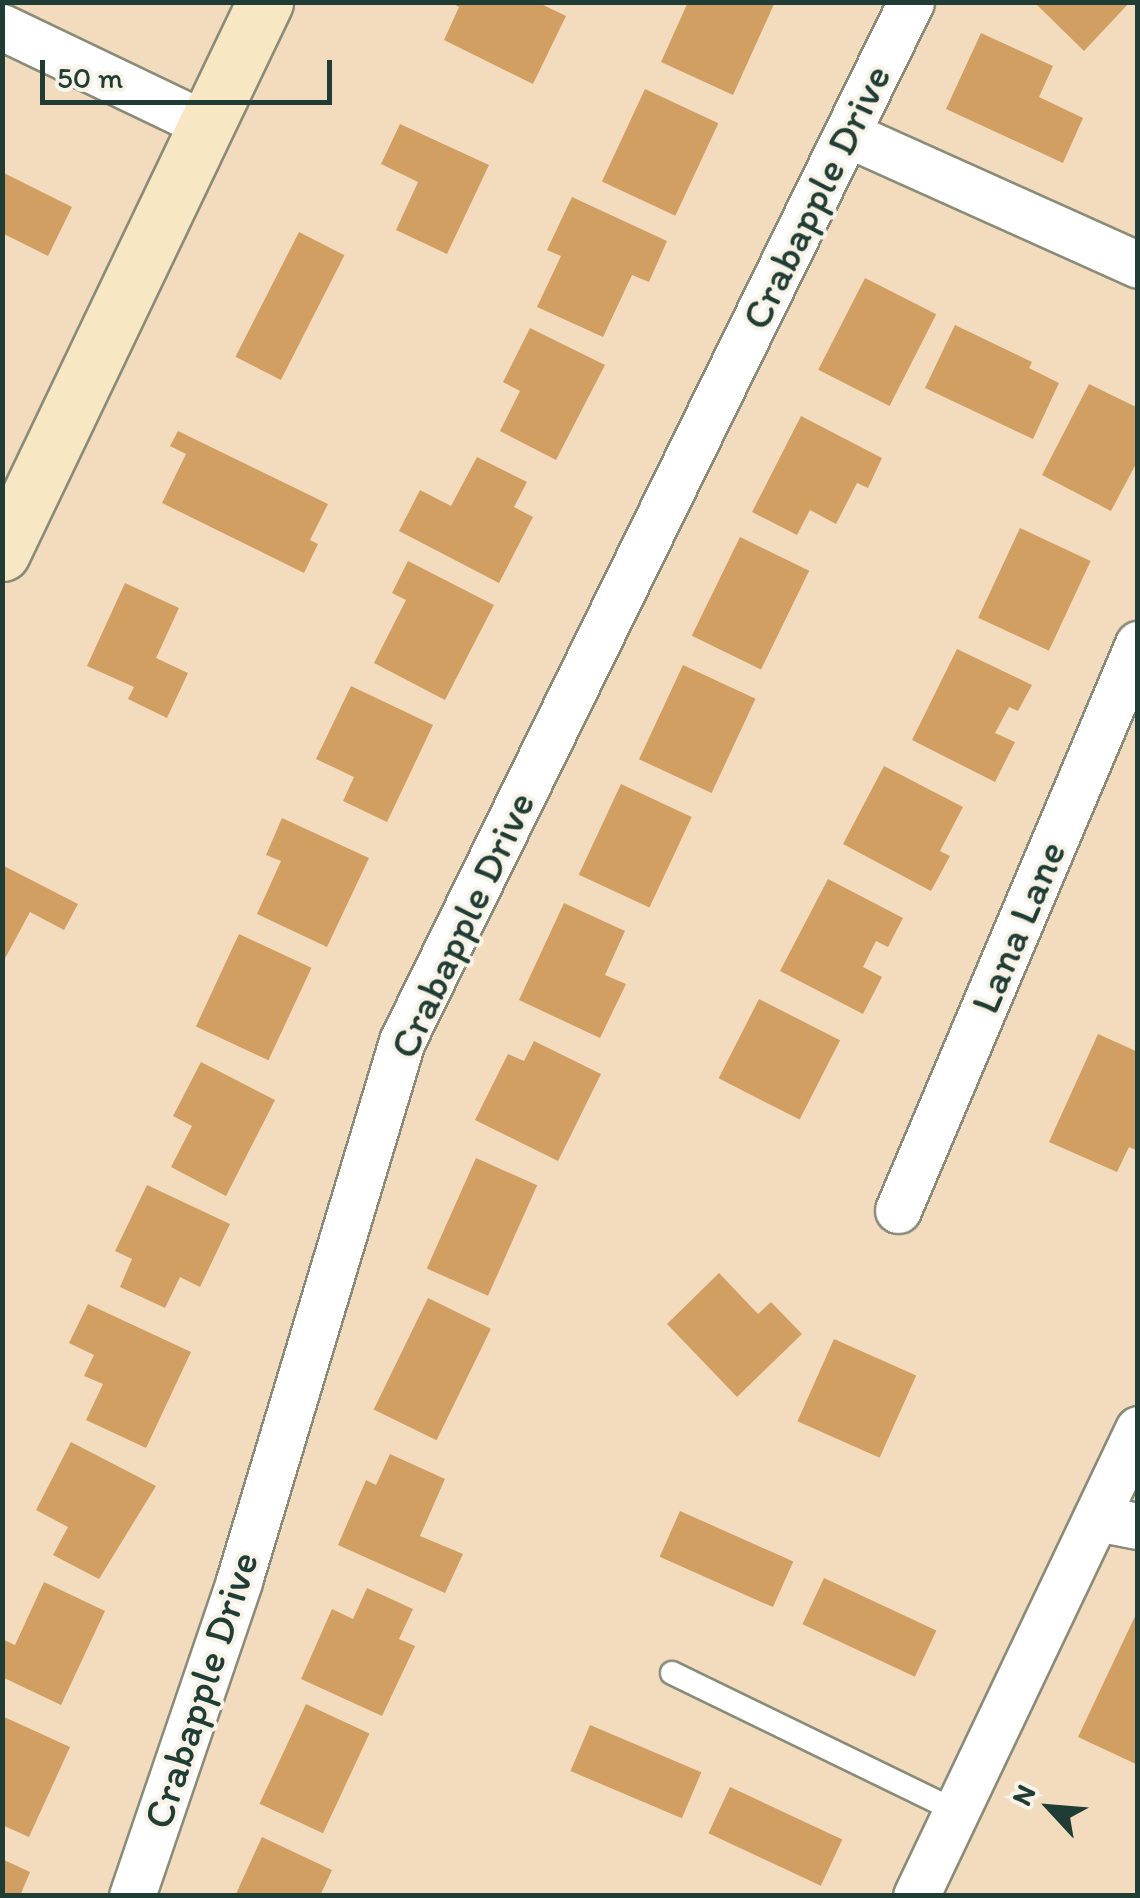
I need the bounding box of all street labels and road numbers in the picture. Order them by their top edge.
street label: Crabapple Drive [730,56,902,338]
street label: Crabapple Drive [378,784,546,1066]
street label: Lana Lane [959,833,1077,1021]
street label: Crabapple Drive [132,1545,270,1835]

